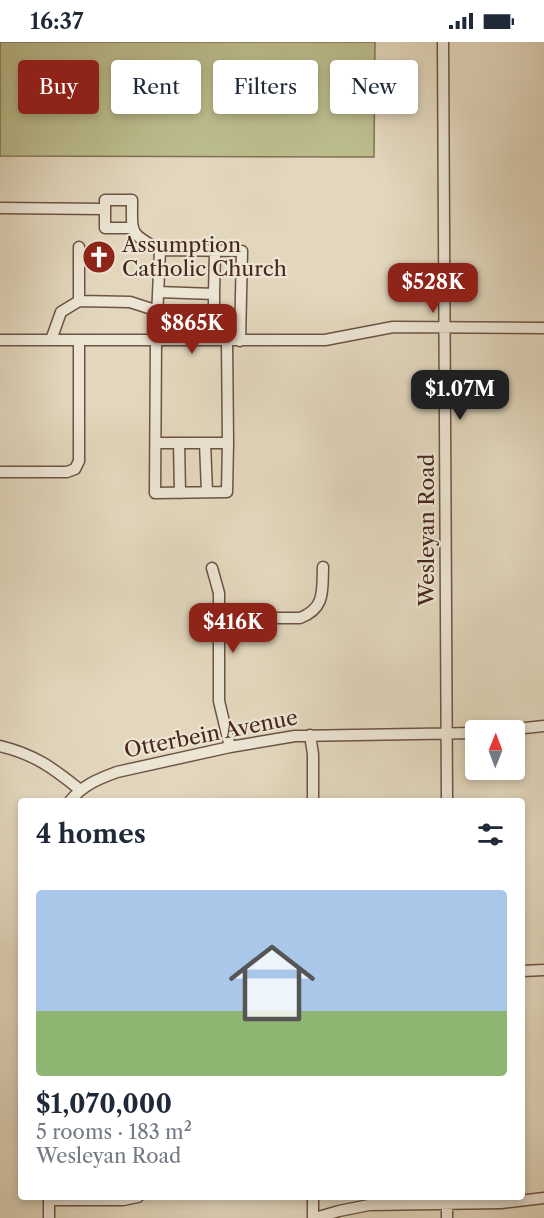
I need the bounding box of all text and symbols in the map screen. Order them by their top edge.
text: 16:37 [30,8,83,35]
chip: Buy [18,60,99,114]
chip: Rent [111,60,201,114]
chip: Filters [213,60,318,114]
chip: New [330,60,418,114]
place label: Assumption Catholic Church [121,232,287,281]
church icon: Assumption Catholic Church [81,239,117,275]
pin: $528K [391,263,475,314]
text: $528K [402,270,464,294]
pin: $865K [150,304,234,355]
text: $865K [161,311,223,335]
pin: $1.07M [411,370,509,421]
text: $1.07M [425,377,495,401]
street label: Wesleyan Road [414,454,439,607]
pin: $416K [191,603,275,654]
text: $416K [203,610,263,634]
street label: Otterbein Avenue [122,704,300,763]
north arrow [465,720,525,780]
map controls [465,720,525,780]
text: 4 homes [36,818,146,850]
icon: filters [474,818,507,851]
icon: home [218,929,326,1037]
text: $1,070,000 [36,1088,172,1120]
text: 5 rooms · 183 m² [36,1120,192,1144]
text: Wesleyan Road [36,1144,181,1168]

